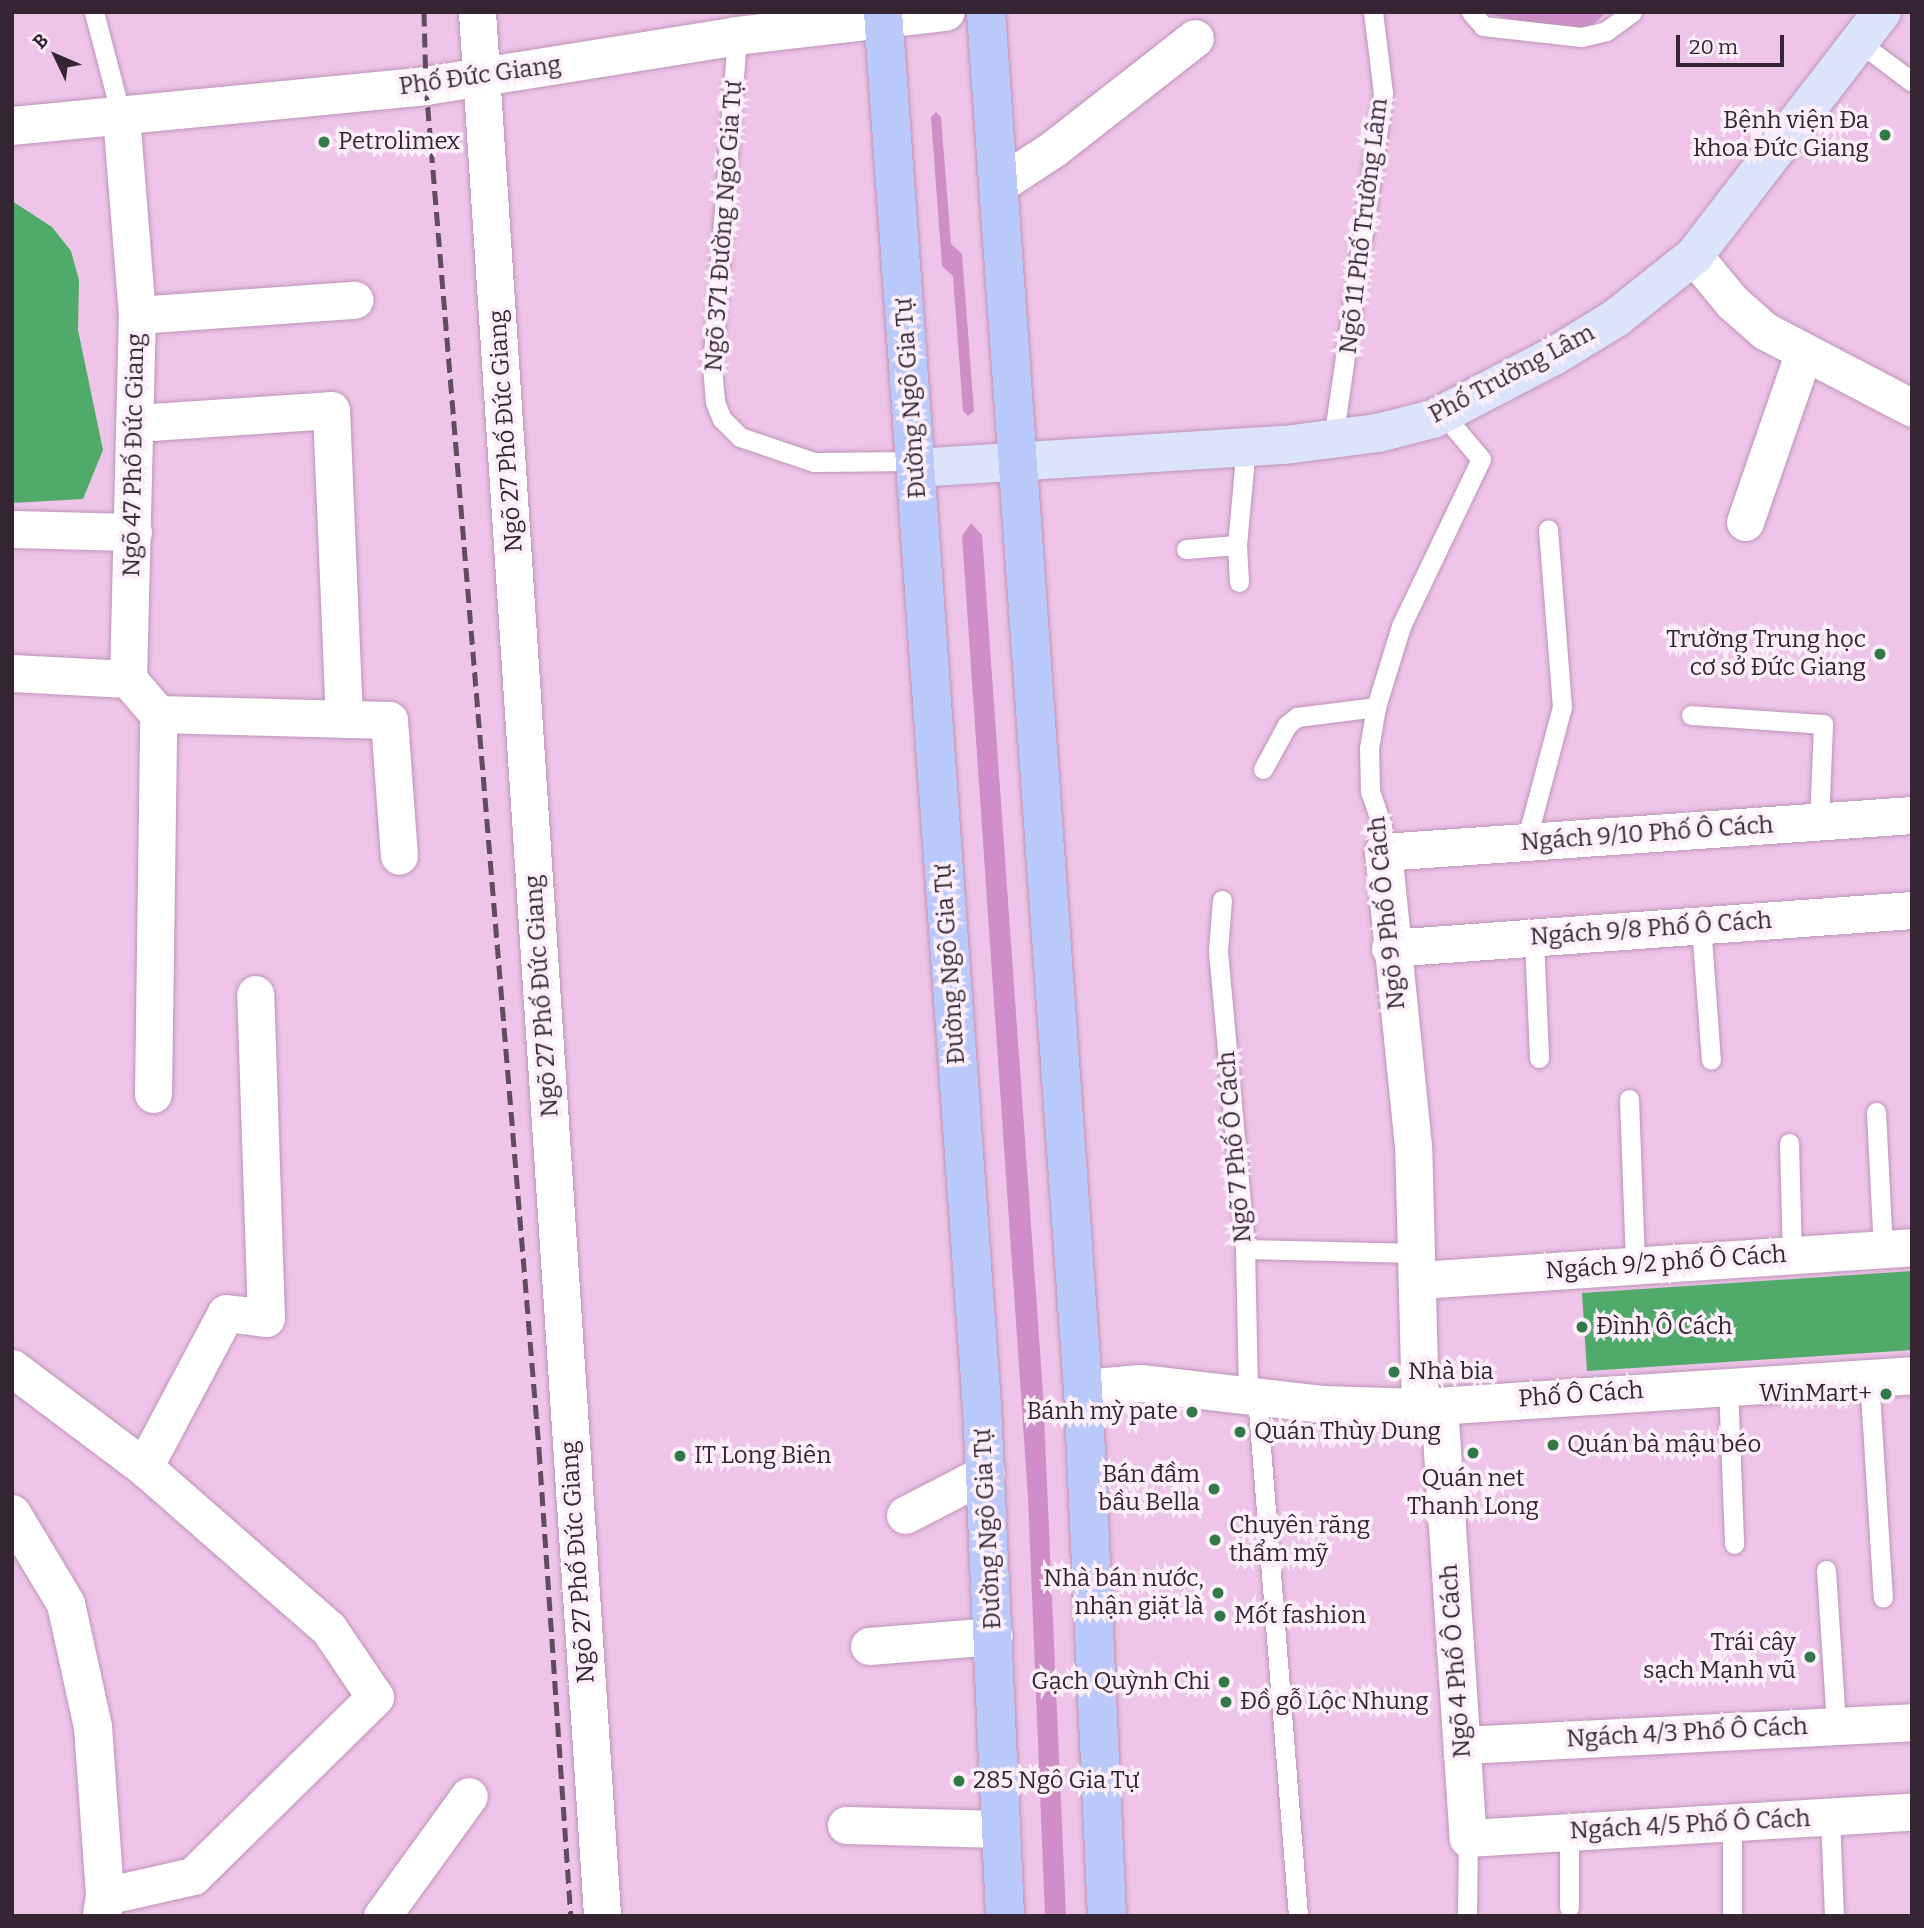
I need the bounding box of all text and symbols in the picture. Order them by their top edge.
north arrow [21,21,91,91]
scale bar [1679,21,1787,65]
text: B [28,29,53,53]
text: 20 m [1689,34,1738,60]
street label: Phố Đức Giang [397,50,563,102]
street label: Ngõ 371 Đường Ngô Gia Tự [699,80,749,372]
street label: Ngõ 11 Phố Trường Lâm [1334,96,1394,356]
place label: Bệnh viện Đa khoa Đức Giang [1694,107,1869,163]
marker: Bệnh viện Đa khoa Đức Giang [1875,125,1895,145]
place label: Petrolimex [338,128,460,156]
marker: Petrolimex [316,134,332,150]
street label: Đường Ngô Gia Tự [890,297,932,499]
street label: Ngõ 27 Phố Đức Giang [483,309,529,553]
street label: Phố Trường Lâm [1424,318,1600,430]
street label: Ngõ 47 Phố Đức Giang [117,333,151,577]
place label: Trường Trung học cơ sở Đức Giang [1666,626,1866,682]
marker: Trường Trung học cơ sở Đức Giang [1872,646,1888,662]
street label: Ngách 9/10 Phố Ô Cách [1520,811,1774,857]
street label: Ngõ 9 Phố Ô Cách [1363,815,1411,1011]
street label: Đường Ngô Gia Tự [929,863,971,1065]
street label: Ngõ 27 Phố Đức Giang [519,874,565,1118]
street label: Ngách 9/8 Phố Ô Cách [1529,906,1773,952]
street label: Ngõ 7 Phố Ô Cách [1212,1050,1258,1244]
street label: Ngách 9/2 phố Ô Cách [1545,1240,1787,1286]
place label: Đình Ô Cách [1596,1313,1733,1341]
marker: Đình Ô Cách [1574,1319,1590,1335]
place label: Nhà bia [1408,1358,1494,1386]
marker: Nhà bia [1386,1364,1402,1380]
street label: Phố Ô Cách [1518,1376,1644,1414]
place label: WinMart+ [1759,1380,1872,1408]
marker: WinMart+ [1878,1386,1894,1402]
place label: Bánh mỳ pate [1026,1398,1178,1426]
marker: Bánh mỳ pate [1184,1404,1200,1420]
place label: Quán Thùy Dung [1254,1418,1441,1446]
marker: Quán Thùy Dung [1232,1424,1248,1440]
street label: Đường Ngô Gia Tự [968,1428,1008,1630]
place label: Quán bà mậu béo [1567,1431,1761,1459]
marker: Quán bà mậu béo [1545,1437,1561,1453]
street label: Ngõ 27 Phố Đức Giang [555,1440,601,1684]
place label: IT Long Biên [694,1442,831,1470]
marker: Quán net Thanh Long [1465,1445,1481,1461]
marker: IT Long Biên [672,1448,688,1464]
place label: Bán đầm bầu Bella [1098,1461,1200,1517]
place label: Quán net Thanh Long [1407,1465,1539,1521]
marker: Bán đầm bầu Bella [1206,1481,1222,1497]
place label: Chuyên răng thẩm mỹ [1229,1512,1370,1568]
marker: Chuyên răng thẩm mỹ [1207,1532,1223,1548]
street label: Ngõ 4 Phố Ô Cách [1435,1563,1477,1759]
place label: Nhà bán nước, nhận giặt là [1043,1565,1204,1621]
marker: Nhà bán nước, nhận giặt là [1210,1585,1226,1601]
place label: Mốt fashion [1234,1602,1366,1630]
marker: Mốt fashion [1212,1608,1228,1624]
place label: Trái cây sạch Mạnh vũ [1643,1629,1796,1685]
marker: Trái cây sạch Mạnh vũ [1802,1649,1818,1665]
place label: Gạch Quỳnh Chi [1031,1668,1210,1696]
marker: Gạch Quỳnh Chi [1216,1674,1232,1690]
place label: Đồ gỗ Lộc Nhung [1240,1688,1429,1716]
marker: Đồ gỗ Lộc Nhung [1218,1694,1234,1710]
street label: Ngách 4/3 Phố Ô Cách [1566,1712,1808,1754]
place label: 285 Ngô Gia Tự [973,1767,1140,1795]
marker: 285 Ngô Gia Tự [951,1773,967,1789]
street label: Ngách 4/5 Phố Ô Cách [1569,1804,1811,1846]

